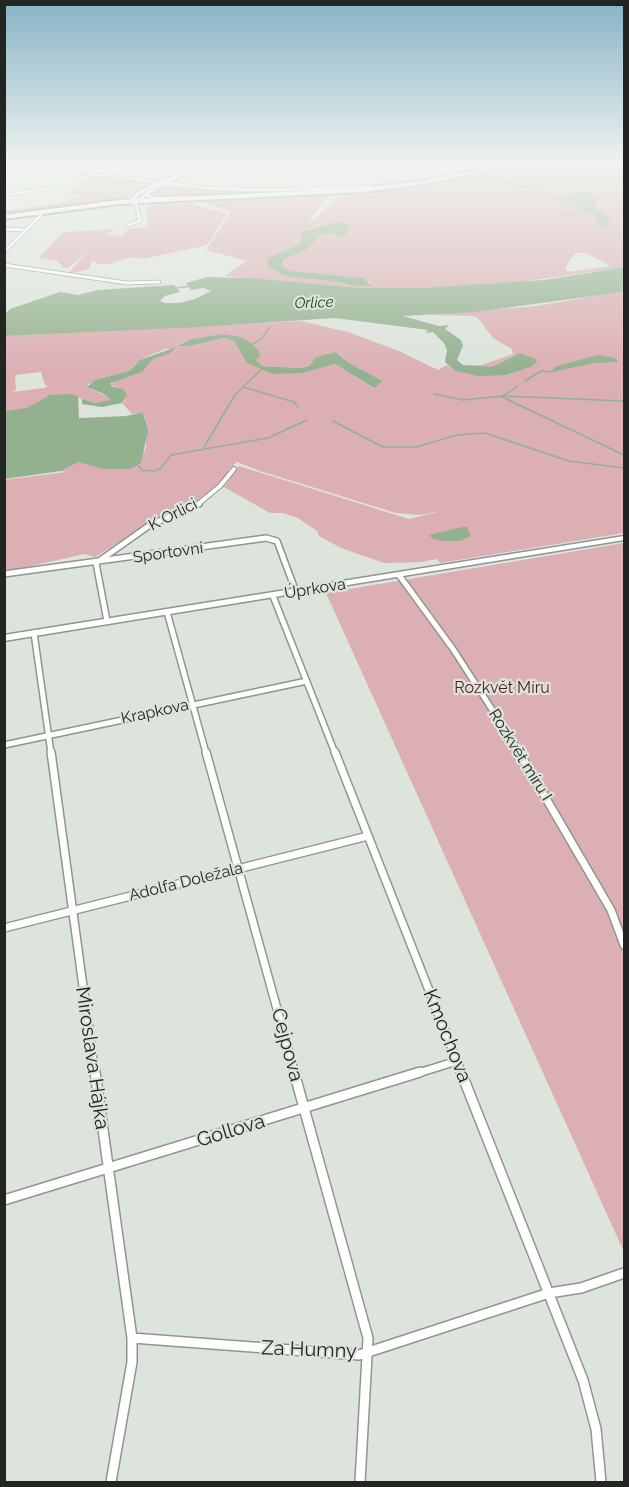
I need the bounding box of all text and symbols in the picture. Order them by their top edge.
water label: Orlice [294,293,334,313]
street label: K Orlici [145,495,201,535]
street label: Sportovní [132,539,204,567]
street label: Úprkova [283,575,347,603]
park label: Rozkvět Míru [454,678,550,698]
street label: Krapkova [119,695,191,729]
street label: Rozkvět míru I [484,706,556,804]
street label: Adolfa Doležala [127,859,245,905]
street label: Miroslava Hájka [70,985,114,1131]
street label: Kmochova [417,986,477,1086]
street label: Cejpova [266,1006,308,1084]
street label: Gollova [194,1109,268,1153]
street label: Za Humny [261,1336,357,1364]

